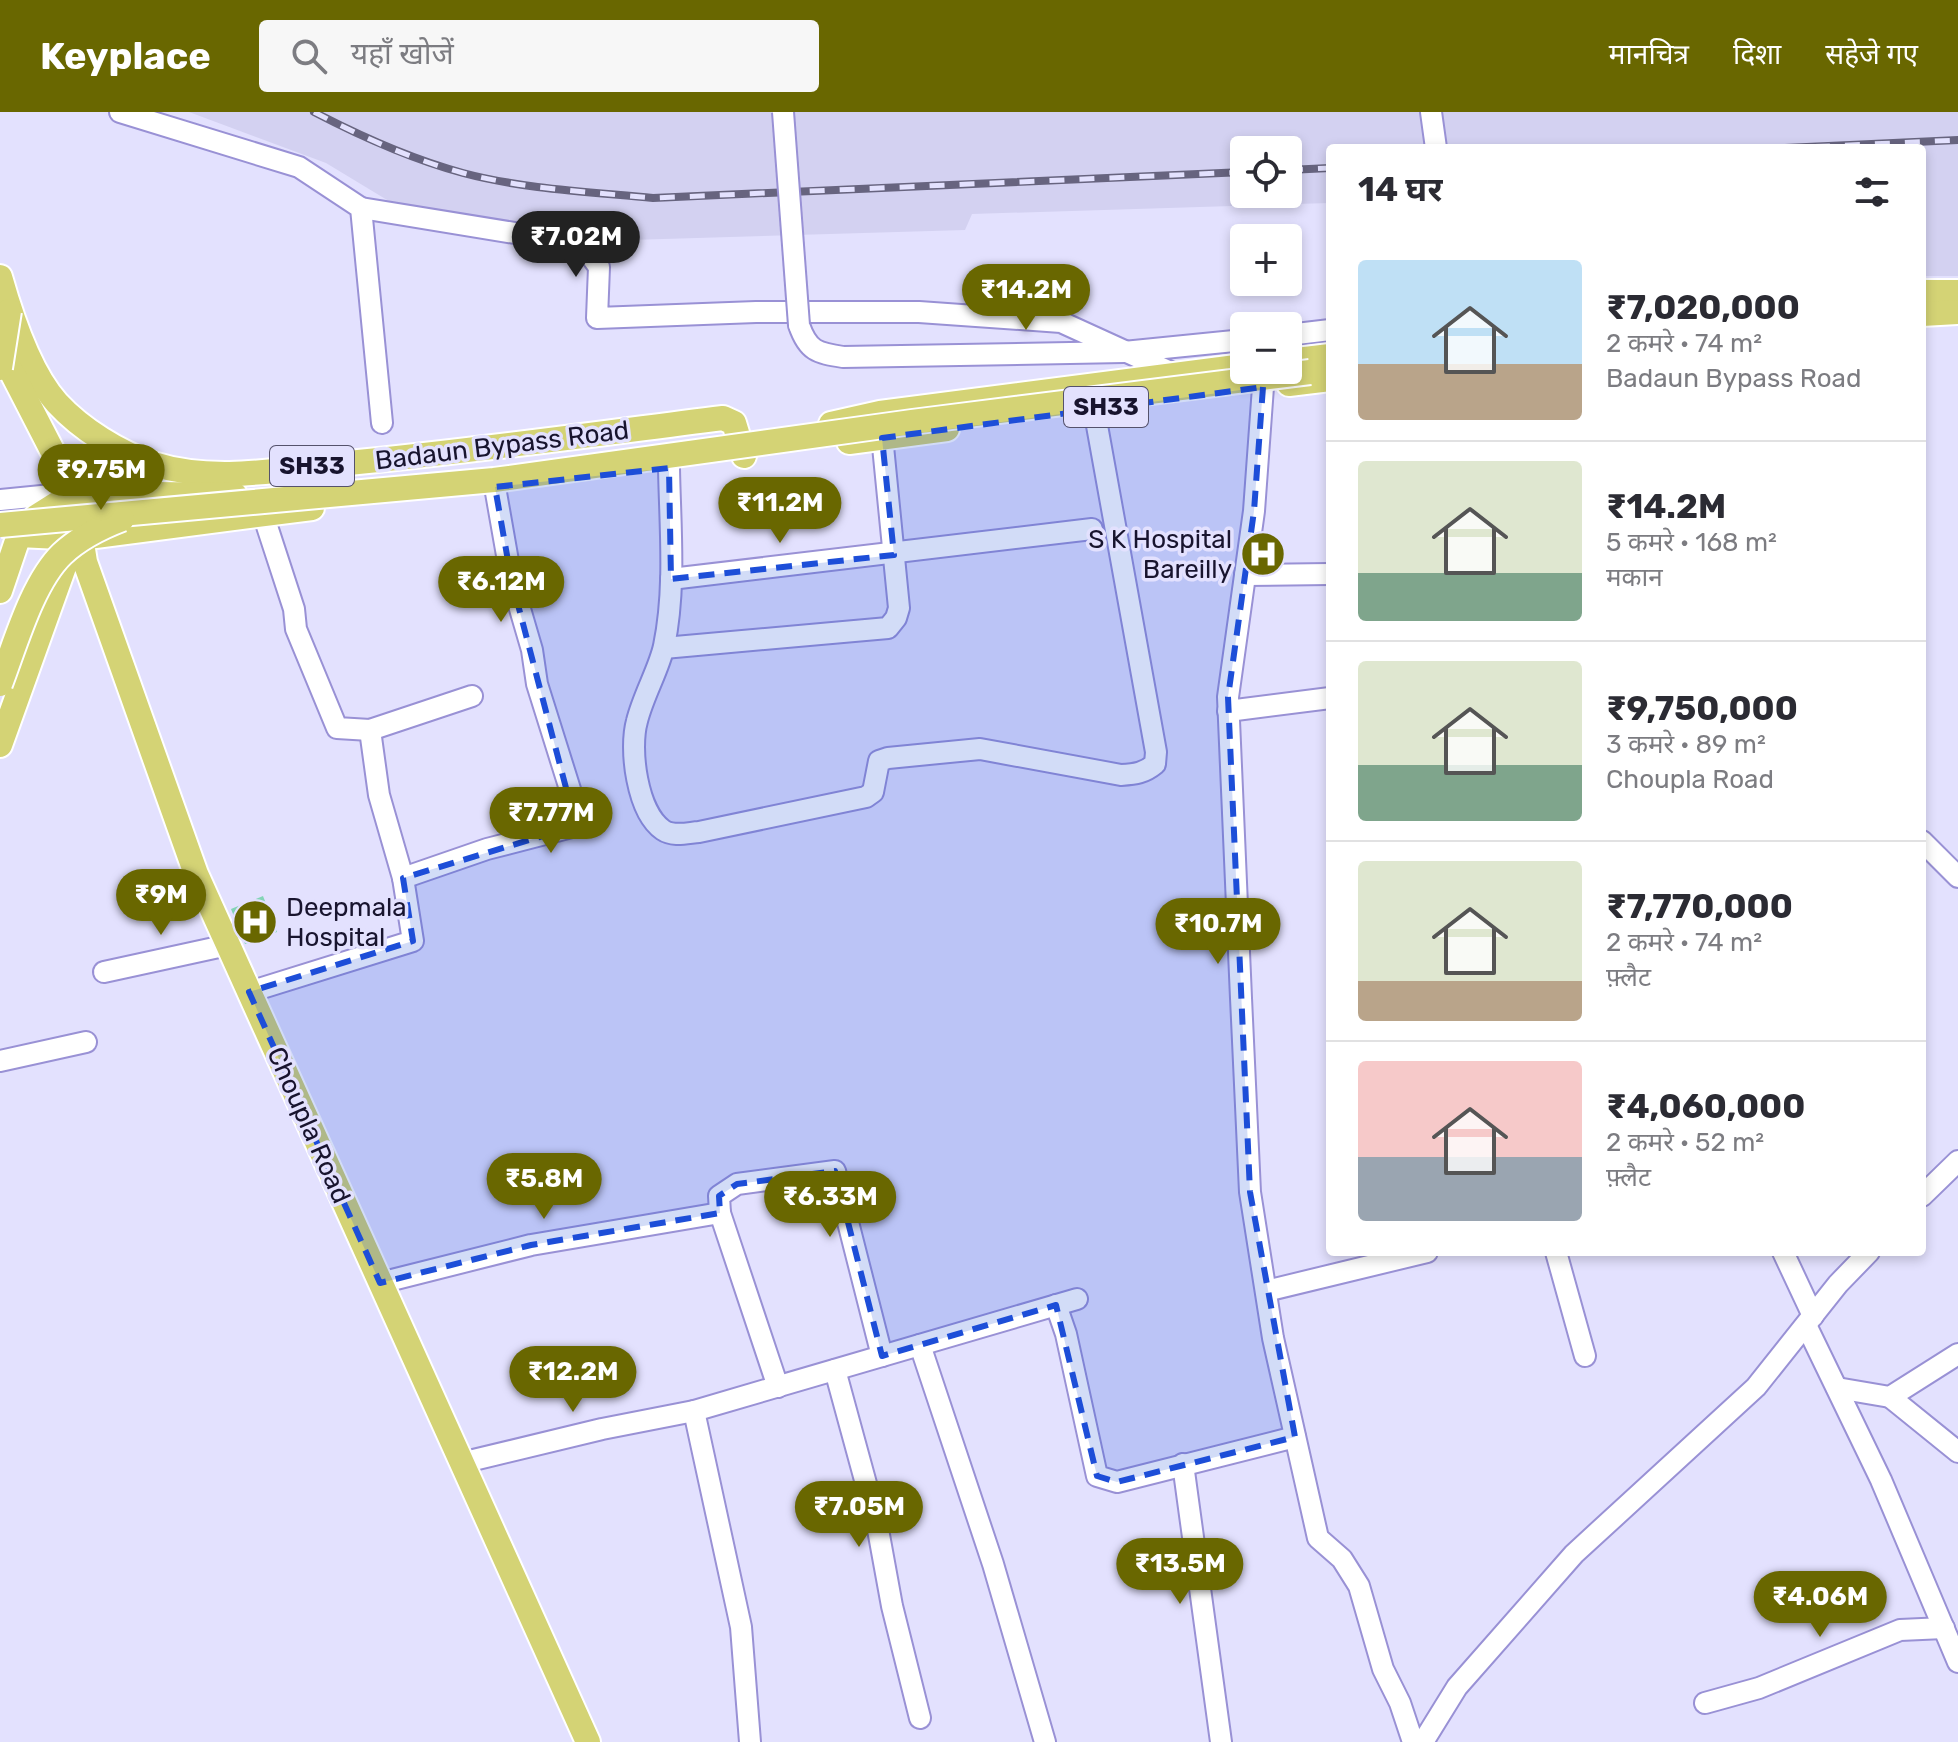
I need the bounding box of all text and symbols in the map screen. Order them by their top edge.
search box [259,20,819,92]
text: Keyplace [40,33,211,79]
icon: search [287,34,331,78]
text: यहाँ खोजें [351,36,454,72]
text: मानचित्र [1609,38,1689,71]
text: दिशा [1733,38,1781,71]
text: सहेजे गए [1825,38,1918,71]
map controls [1230,136,1302,384]
button: locate [1230,136,1302,208]
text: 14 घर [1358,169,1442,210]
icon: filters [1850,170,1894,214]
pin: ₹7.02M [511,211,641,279]
text: ₹7.02M [530,221,622,252]
button: + [1230,224,1302,296]
pin: ₹14.2M [961,264,1091,332]
text: ₹14.2M [980,274,1072,305]
text: ₹7,020,000 [1606,287,1800,328]
icon: home [1422,292,1518,388]
button: − [1230,312,1302,384]
text: 2 कमरे · 74 m² [1606,328,1762,359]
text: Badaun Bypass Road [1606,363,1861,394]
road number: SH33 [1064,387,1148,427]
street label: Badaun Bypass Road [373,415,631,476]
pin: ₹9.75M [36,444,166,512]
road number: SH33 [270,446,354,486]
text: ₹9.75M [56,454,146,485]
pin: ₹11.2M [715,477,845,545]
text: ₹14.2M [1606,486,1726,527]
text: ₹11.2M [736,487,824,518]
icon: home [1422,493,1518,589]
place label: S K Hospital Bareilly [1088,524,1232,585]
text: 5 कमरे · 168 m² [1606,527,1777,558]
hospital icon: S K Hospital Bareilly [1239,530,1287,578]
pin: ₹6.12M [436,556,566,624]
text: मकान [1606,562,1663,593]
text: ₹6.12M [456,566,546,597]
text: ₹9,750,000 [1606,688,1798,729]
icon: home [1422,693,1518,789]
text: 3 कमरे · 89 m² [1606,729,1766,760]
text: Choupla Road [1606,764,1774,795]
pin: ₹7.77M [486,787,616,855]
text: ₹7.77M [508,797,594,828]
pin: ₹9M [122,869,200,937]
text: ₹9M [134,879,188,910]
text: ₹7,770,000 [1606,886,1793,927]
place label: Deepmala Hospital [286,892,407,953]
icon: home [1422,893,1518,989]
hospital icon: Deepmala Hospital [231,898,279,946]
pin: ₹10.7M [1153,898,1283,966]
text: ₹10.7M [1173,908,1263,939]
text: 2 कमरे · 74 m² [1606,927,1762,958]
text: फ़्लैट [1606,962,1651,993]
street label: Choupla Road [260,1042,357,1208]
text: ₹4,060,000 [1606,1086,1805,1127]
icon: home [1422,1093,1518,1189]
text: 2 कमरे · 52 m² [1606,1127,1764,1158]
pin: ₹5.8M [488,1153,600,1221]
text: फ़्लैट [1606,1162,1651,1193]
text: ₹5.8M [505,1163,583,1194]
pin: ₹6.33M [765,1171,895,1239]
text: ₹6.33M [782,1181,878,1212]
pin: ₹12.2M [508,1346,638,1414]
text: ₹12.2M [527,1356,619,1387]
pin: ₹7.05M [794,1481,924,1549]
text: ₹7.05M [813,1491,905,1522]
pin: ₹13.5M [1115,1538,1245,1606]
text: ₹13.5M [1134,1548,1226,1579]
pin: ₹4.06M [1755,1571,1885,1639]
text: ₹4.06M [1772,1581,1868,1612]

